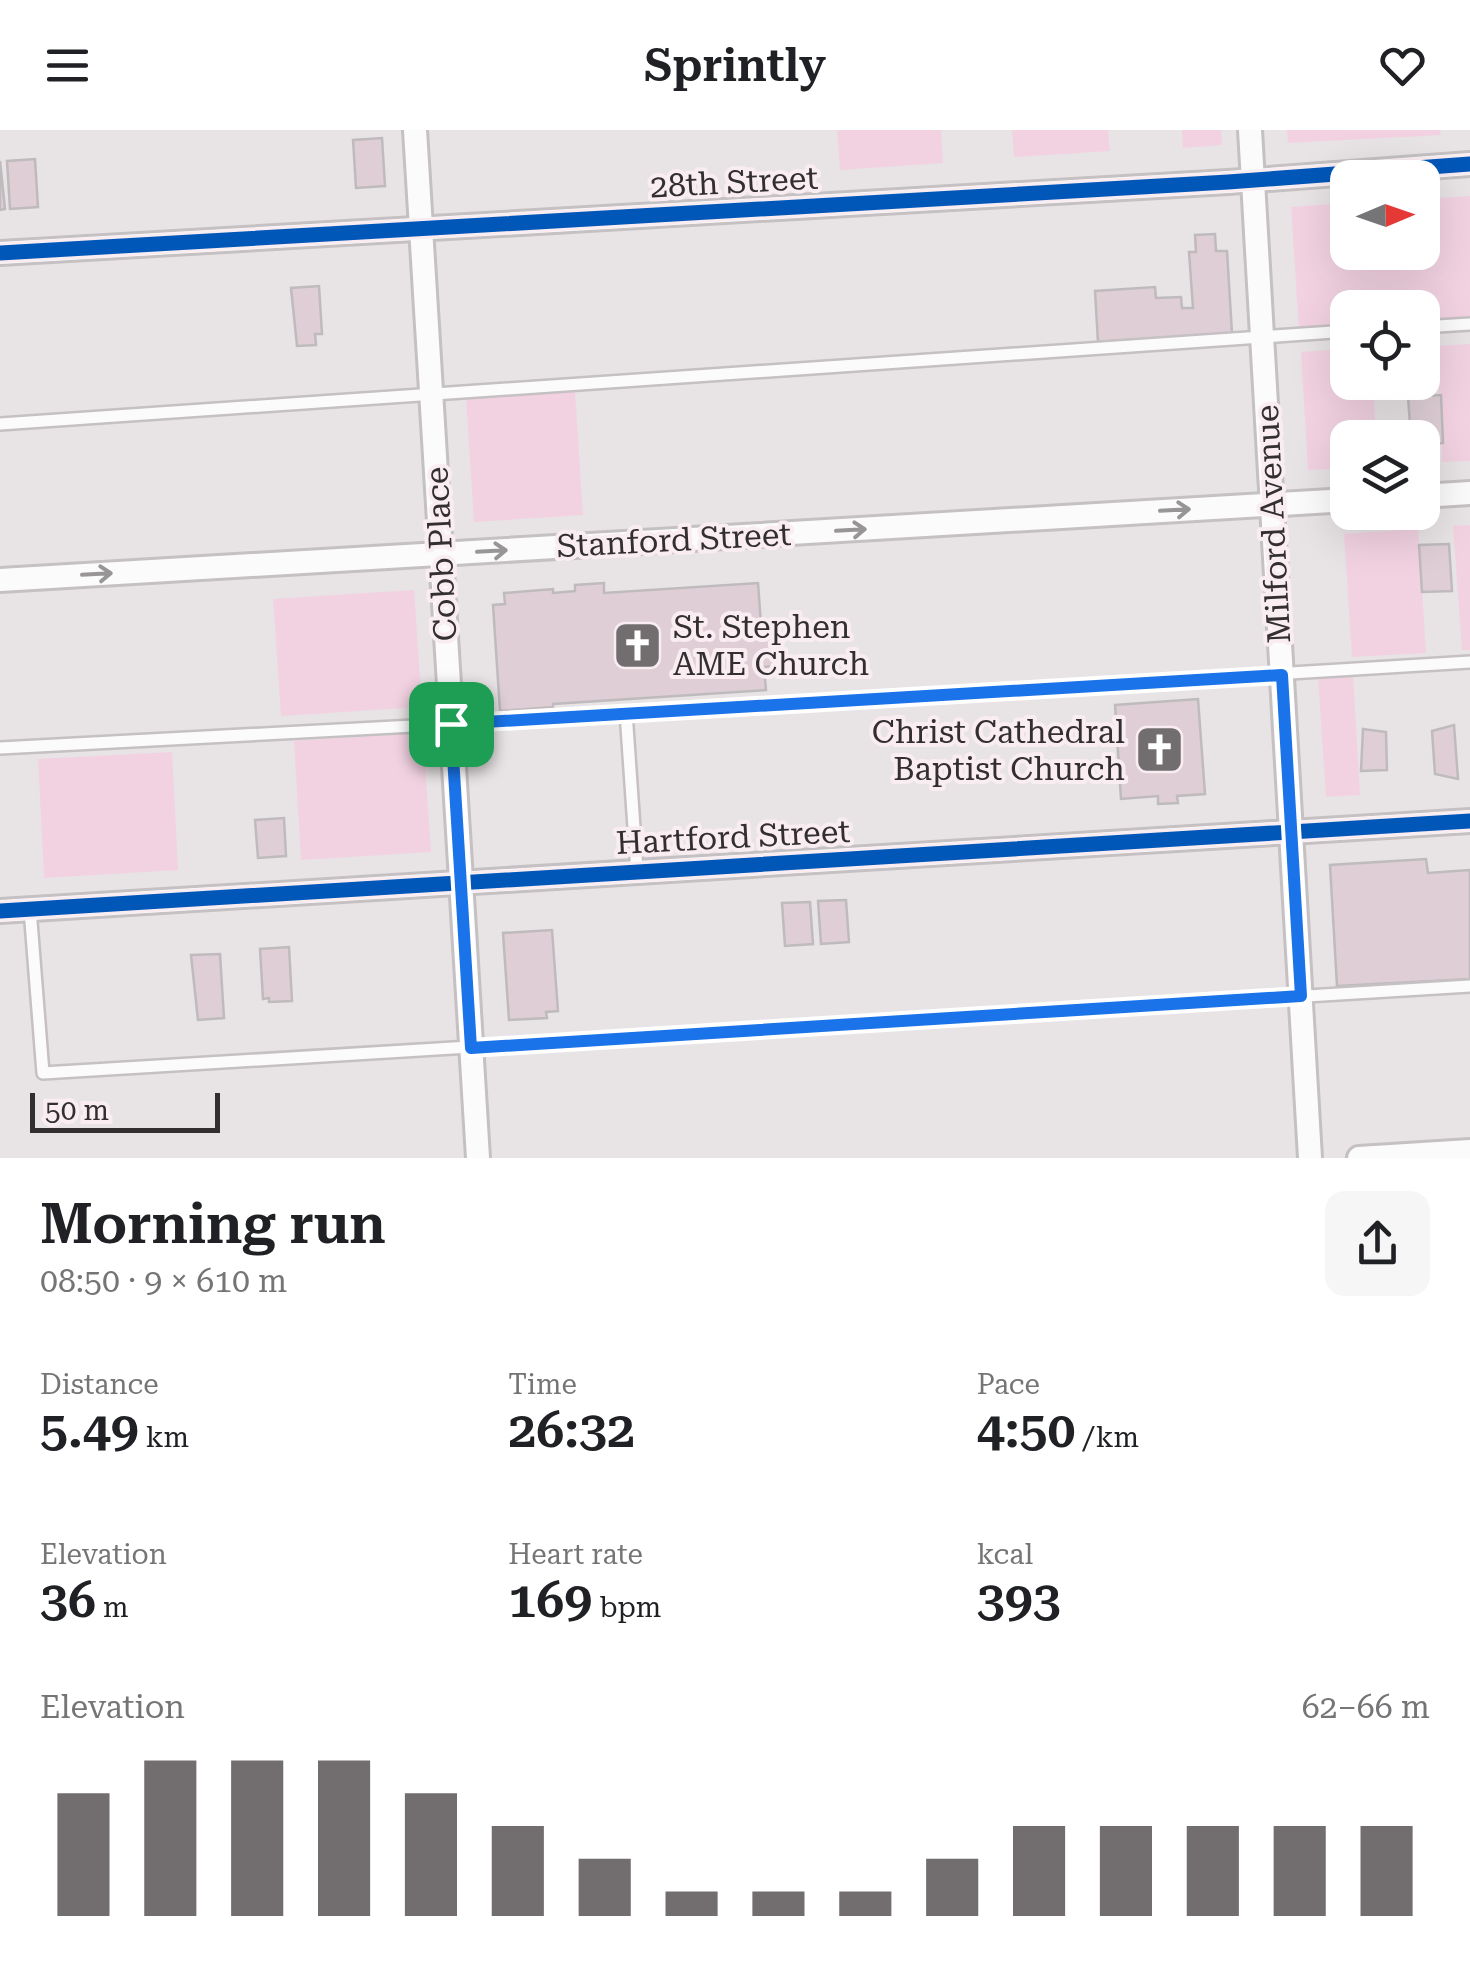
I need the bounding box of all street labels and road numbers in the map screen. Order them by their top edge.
street label: 28th Street [649,159,819,205]
street label: Milford Avenue [1248,404,1298,644]
street label: Cobb Place [417,466,465,642]
street label: Stanford Street [556,515,792,565]
street label: Hartford Street [615,812,851,862]

